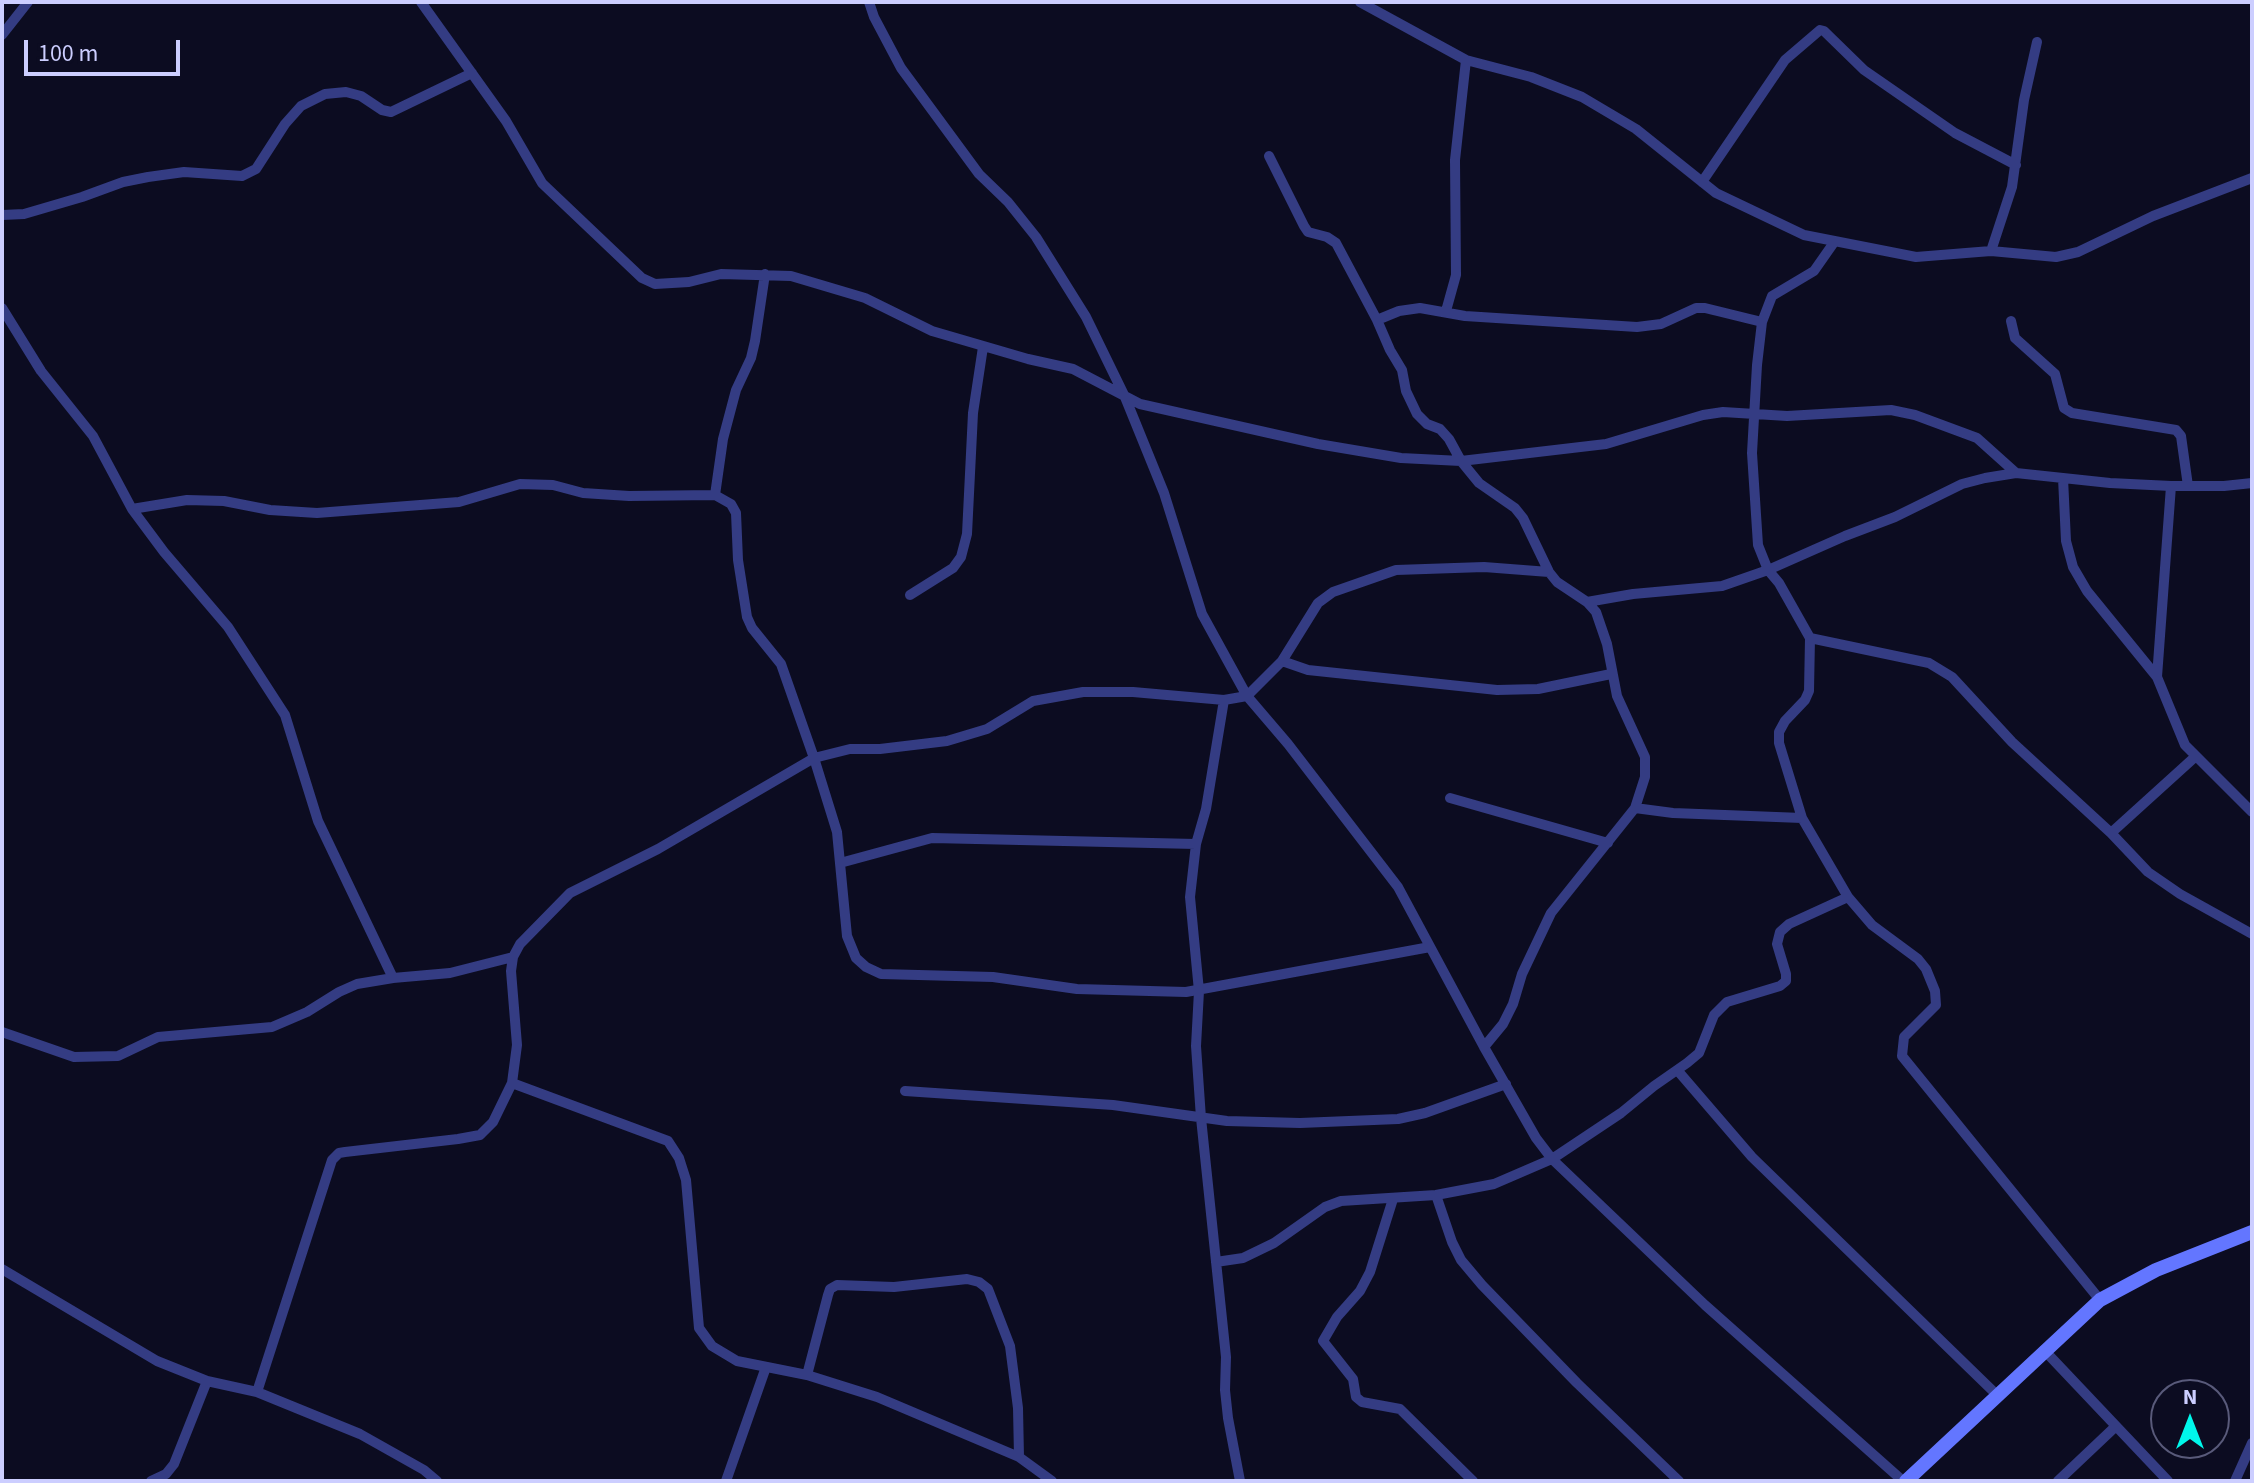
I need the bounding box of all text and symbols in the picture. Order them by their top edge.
scale bar [28,24,184,74]
text: 100 m [38,36,98,71]
north arrow [2150,1379,2230,1459]
text: N [2183,1381,2197,1413]

